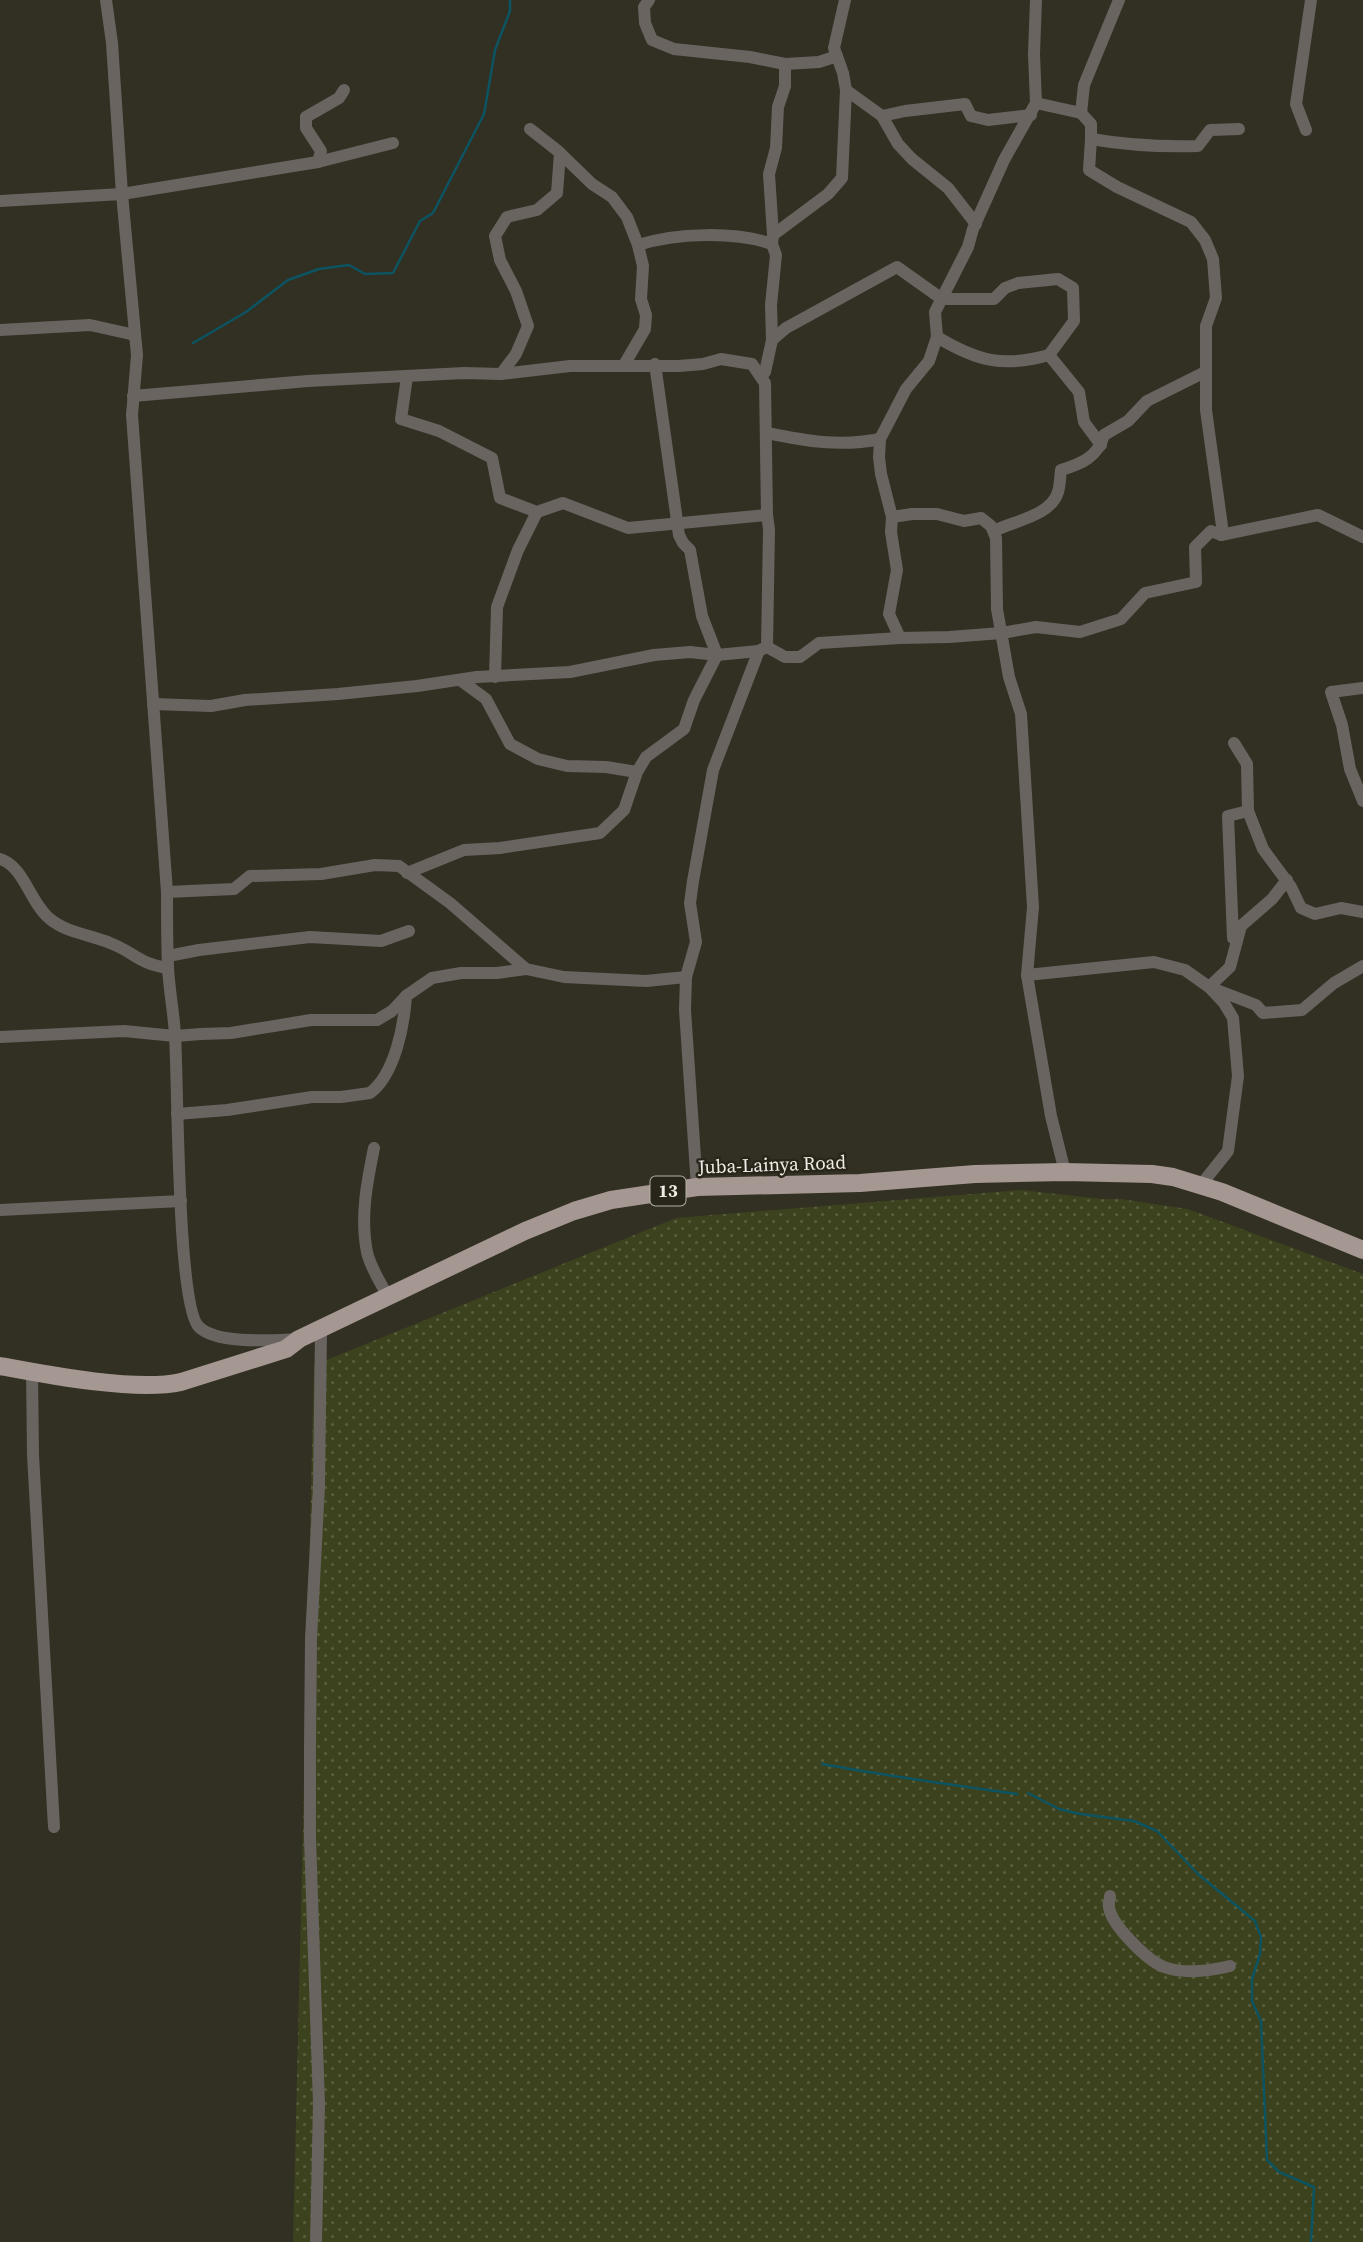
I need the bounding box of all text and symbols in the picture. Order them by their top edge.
street label: Juba-Lainya Road [697,1148,847,1180]
road number: 13 [650,1176,686,1206]

